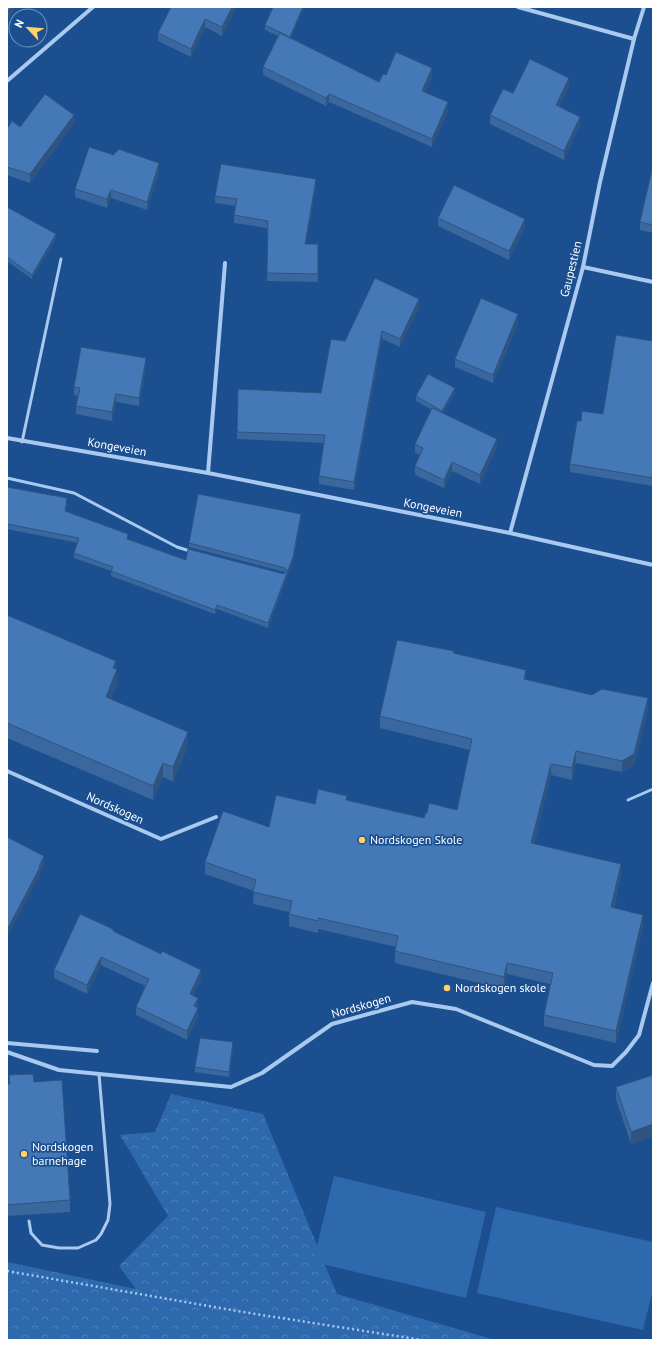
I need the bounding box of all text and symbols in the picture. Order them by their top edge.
north arrow [8,8,48,48]
text: N [11,17,27,30]
street label: Gaupestien [556,239,585,299]
street label: Kongeveien [86,434,148,459]
street label: Kongeveien [402,494,464,521]
street label: Nordskogen [84,788,146,827]
place label: Nordskogen Skole [370,832,462,847]
marker: Nordskogen Skole [357,835,367,845]
place label: Nordskogen skole [455,980,546,995]
marker: Nordskogen skole [442,983,452,993]
street label: Nordskogen [329,990,392,1021]
place label: Nordskogen barnehage [32,1139,93,1168]
marker: Nordskogen barnehage [19,1149,29,1159]

